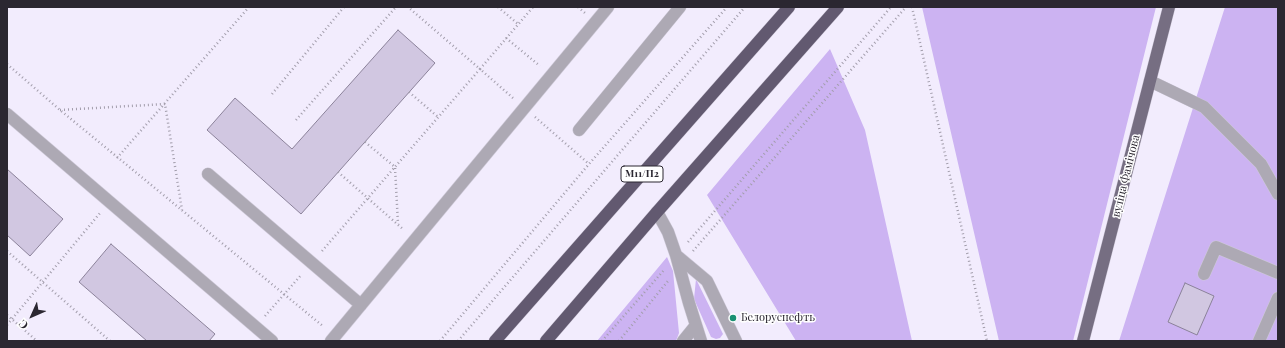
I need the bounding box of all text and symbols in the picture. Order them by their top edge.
street label: вуліца Фамічова [1109,134,1143,218]
road number: М11/П2 [621,166,663,182]
north arrow [12,296,52,336]
place label: Белоруснефть [741,311,815,325]
marker: Белоруснефть [728,313,738,323]
text: С [15,317,31,333]

